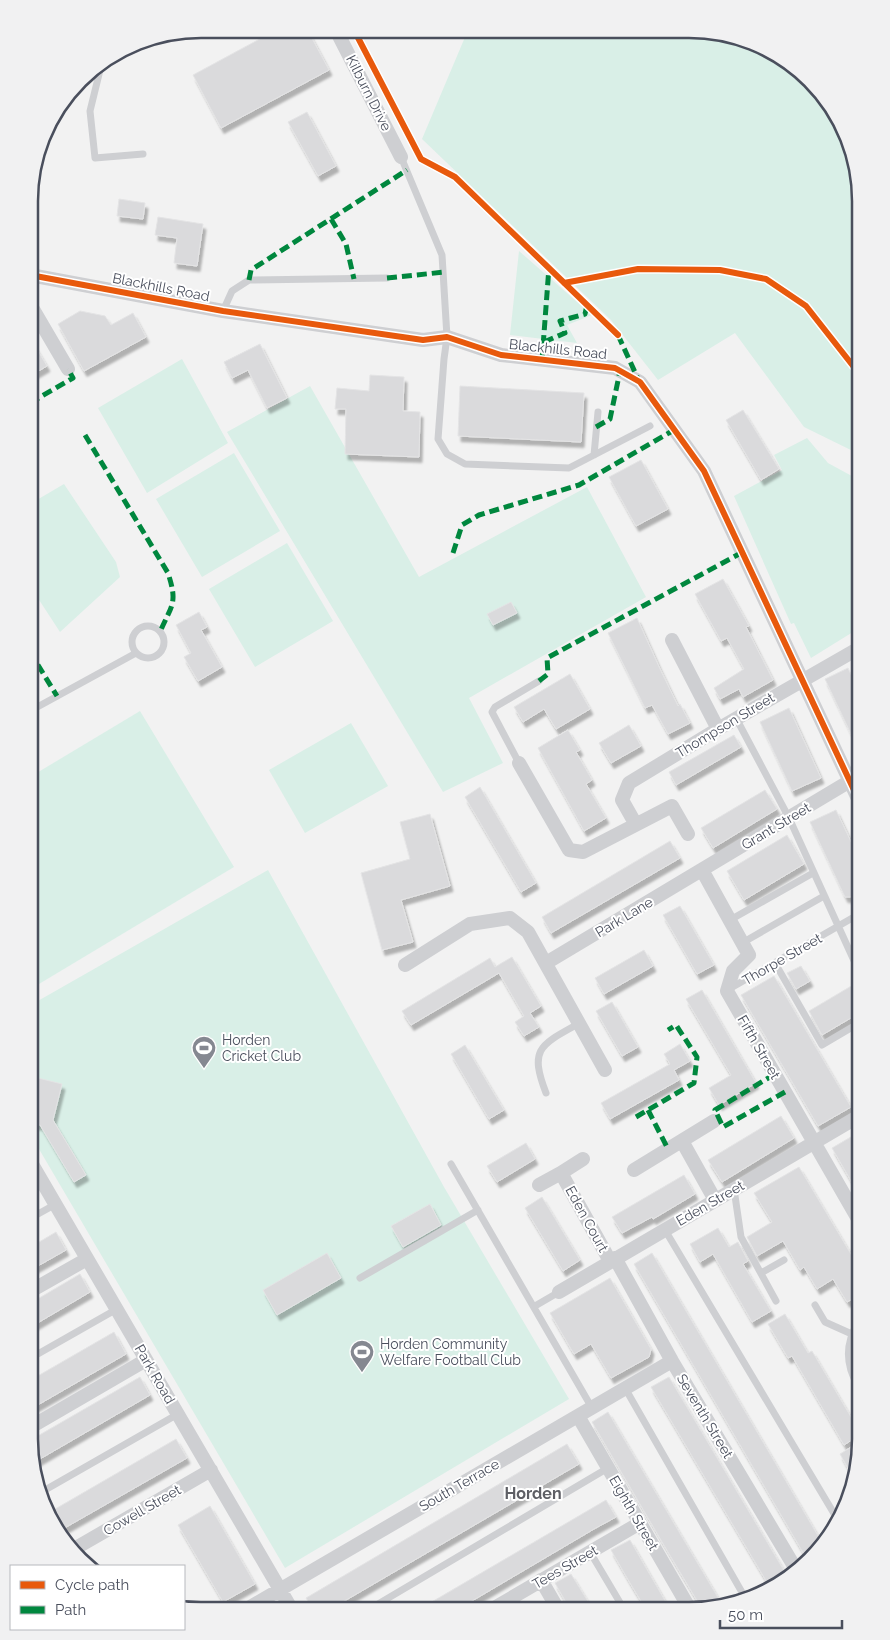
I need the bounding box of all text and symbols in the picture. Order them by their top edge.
street label: Kilburn Drive [343,52,395,134]
street label: Blackhills Road [111,270,211,304]
street label: Blackhills Road [508,336,608,362]
street label: Thompson Street [673,689,777,761]
street label: Grant Street [739,799,814,853]
street label: Park Lane [592,894,656,940]
street label: Thorpe Street [739,930,825,988]
street label: Fifth Street [734,1012,784,1082]
place label: Horden Cricket Club [222,1032,301,1064]
sports icon: Horden Cricket Club [191,1035,217,1069]
street label: Eden Street [673,1177,747,1229]
street label: Eden Court [562,1183,612,1255]
place label: Horden Community Welfare Football Club [380,1336,521,1368]
sports icon: Horden Community Welfare Football Club [349,1339,375,1373]
street label: Park Road [132,1342,178,1406]
street label: Seventh Street [674,1371,737,1461]
street label: South Terrace [416,1456,502,1514]
street label: Eighth Street [606,1473,662,1553]
street label: Cowell Street [100,1481,184,1539]
district label: Horden [504,1484,562,1503]
street label: Tees Street [530,1542,601,1592]
legend [10,1565,185,1630]
text: Cycle path [55,1576,129,1594]
scale bar [720,1598,842,1630]
text: Path [55,1601,86,1619]
text: 50 m [728,1606,763,1624]

